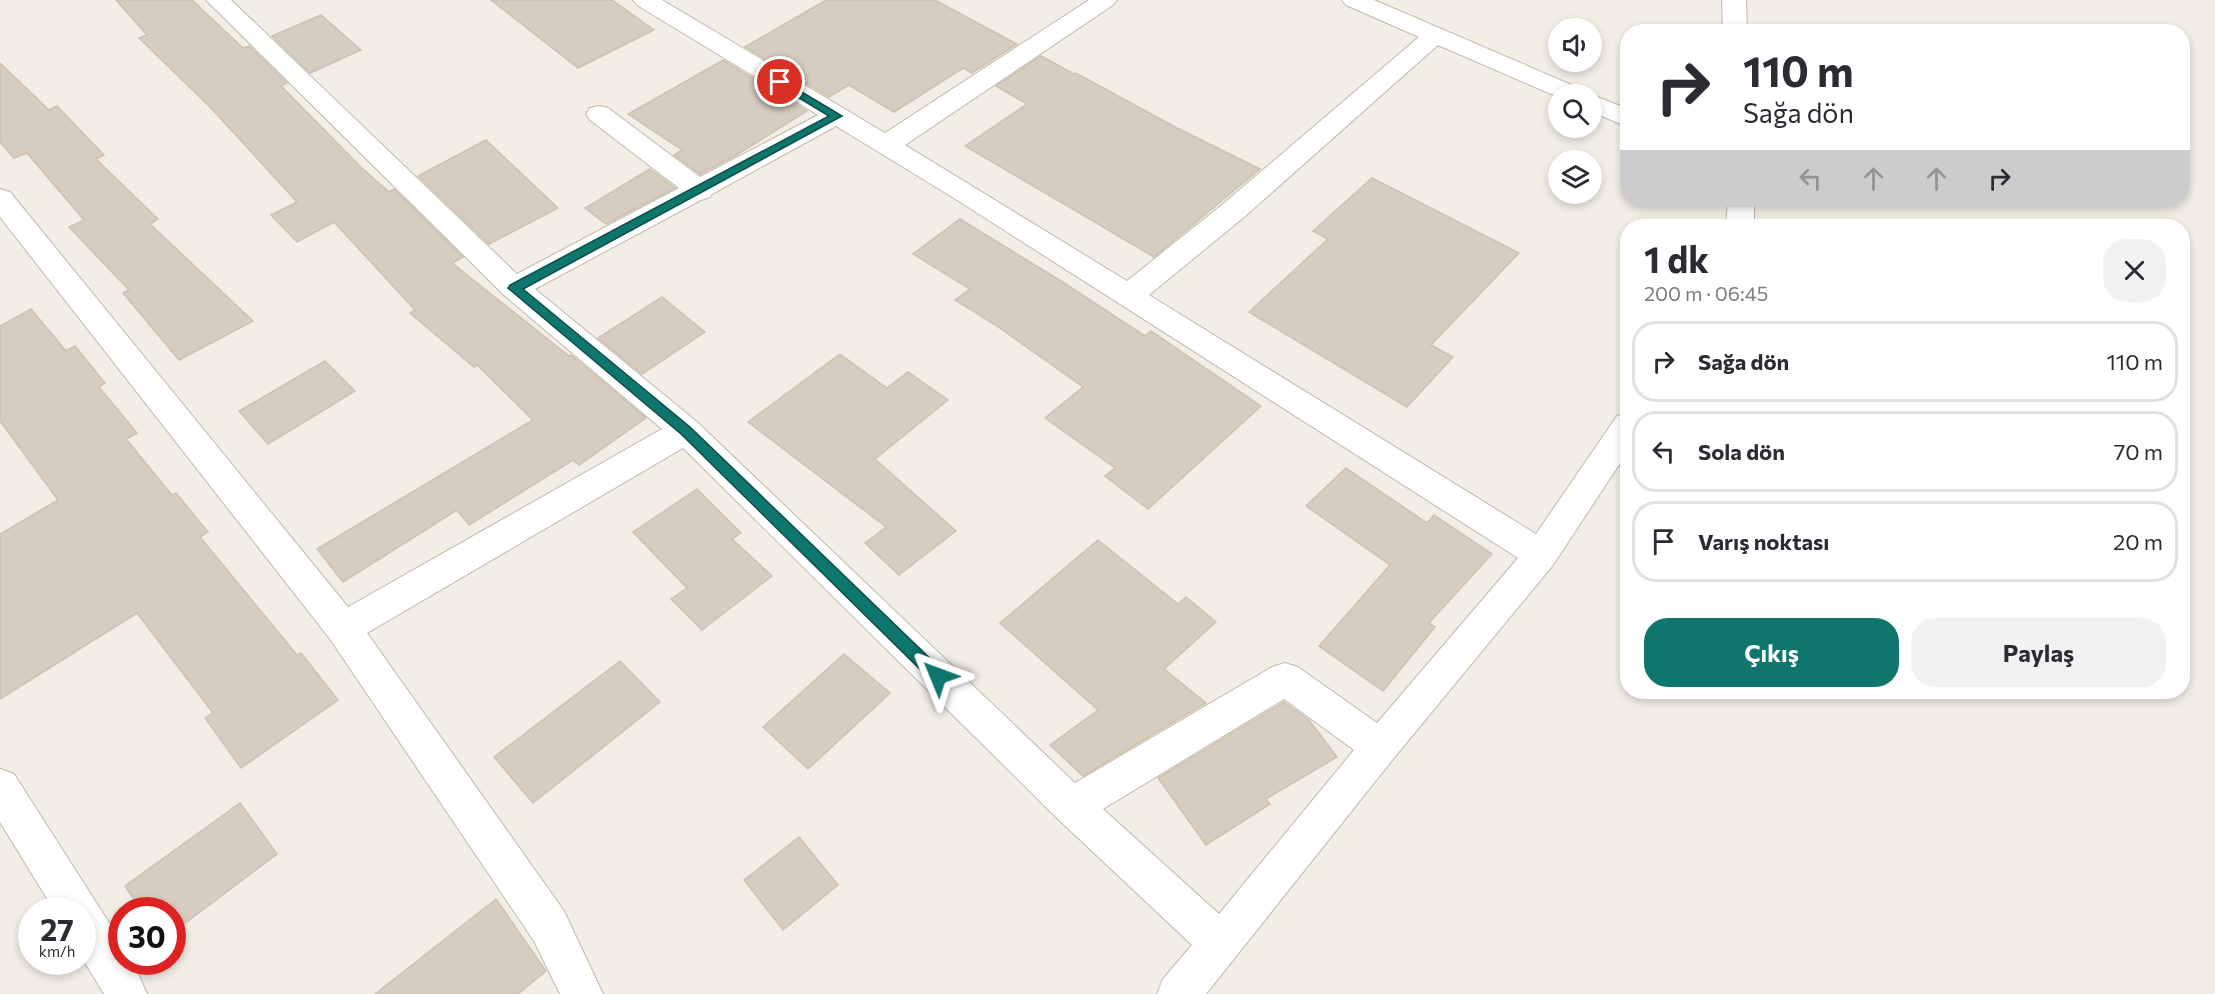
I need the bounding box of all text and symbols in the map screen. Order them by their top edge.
map controls [1548,18,1602,204]
button: sound [1548,18,1602,72]
text: 110 m [1743,44,1854,96]
icon: right [1644,48,1722,126]
pin [754,56,805,107]
icon: arrive [763,65,796,98]
button: search [1548,84,1602,138]
text: Sağa dön [1743,96,1854,129]
button: layers [1548,150,1602,204]
icon: left [1794,162,1827,195]
icon: ahead [1857,162,1890,195]
icon: ahead [1920,162,1953,195]
icon: right [1983,162,2016,195]
text: 1 dk [1644,236,1709,280]
button: close [2103,239,2166,302]
text: 200 m · 06:45 [1644,281,1768,305]
icon: right [1647,345,1680,378]
text: Sağa dön [1698,348,1789,375]
text: 110 m [2106,348,2163,375]
icon: left [1647,435,1680,468]
text: Sola dön [1698,438,1785,465]
text: 70 m [2114,438,2163,465]
icon: arrive [1647,525,1680,558]
text: Varış noktası [1698,528,1829,555]
text: 20 m [2113,528,2163,555]
button: Çıkış [1644,618,1899,687]
button: Paylaş [1911,618,2166,687]
position arrow [906,644,970,708]
speed limit sign: 30 [108,897,186,975]
text: 27 [40,910,74,947]
text: km/h [39,942,75,960]

